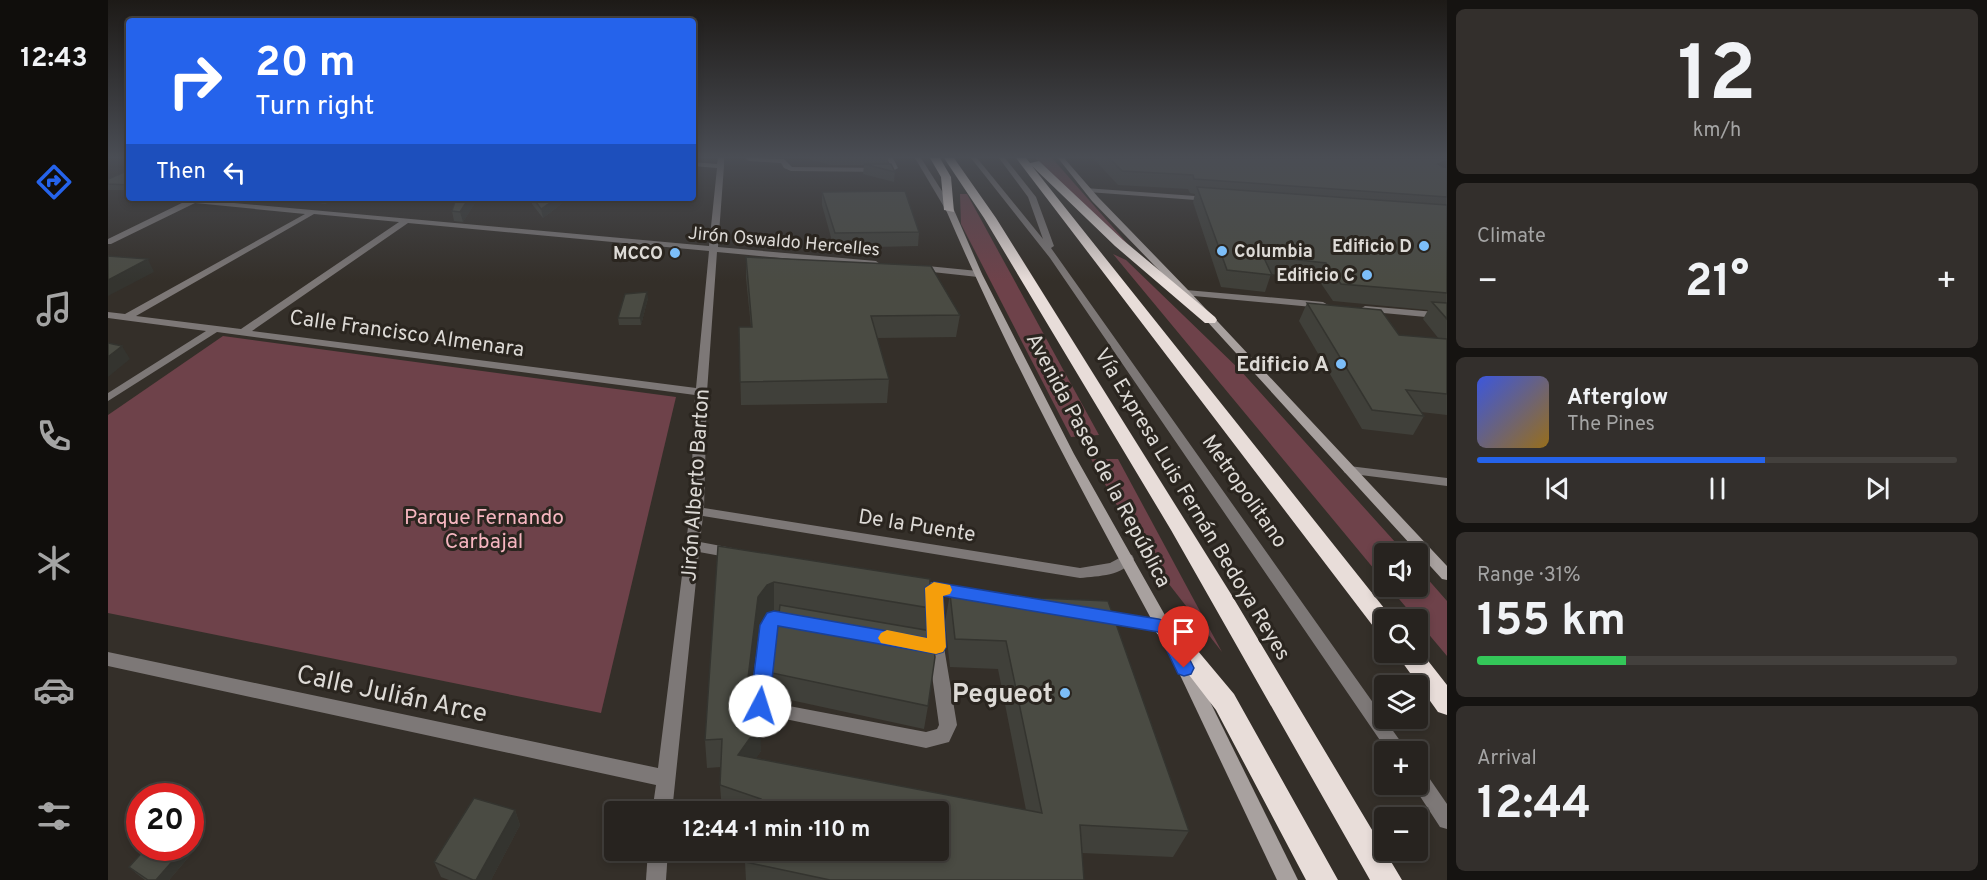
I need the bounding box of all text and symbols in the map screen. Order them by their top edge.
text: 12 [1678,29,1756,128]
text: 20 m [255,38,356,91]
text: 12:43 [20,42,88,76]
icon: right [156,42,234,120]
text: Turn right [255,90,374,124]
text: km/h [1693,118,1741,144]
icon: left [218,156,251,189]
text: Then [156,159,206,186]
icon: directions [33,161,75,203]
street label: Jirón Oswaldo Hercelles [687,223,881,262]
text: Climate [1477,224,1546,250]
place label: Edificio D [1332,236,1412,259]
marker: Edificio D [1417,239,1431,253]
place label: Columbia [1234,241,1313,264]
place label: MCCO [613,243,663,266]
marker: Columbia [1215,244,1229,258]
marker: MCCO [668,246,682,260]
text: 21° [1685,255,1749,312]
text: − [1477,262,1498,304]
text: + [1936,262,1957,304]
place label: Edificio C [1276,265,1355,288]
marker: Edificio C [1360,268,1374,282]
icon: music [33,288,75,330]
street label: Calle Francisco Almenara [288,305,526,364]
street label: Avenida Paseo de la República [1019,329,1176,593]
street label: Vía Expresa Luis Fernán Bedoya Reyes [1088,344,1296,666]
place label: Edificio A [1236,352,1329,379]
marker: Edificio A [1334,357,1348,371]
text: Afterglow [1567,385,1668,412]
street label: Jirón Alberto Barton [676,388,717,582]
text: The Pines [1567,412,1655,438]
icon: phone [33,415,75,457]
street label: Metropolitano [1195,430,1293,554]
icon: previous [1541,472,1574,505]
icon: pause [1701,472,1734,505]
icon: next [1861,472,1894,505]
street label: De la Puente [856,504,977,549]
park label: Parque Fernando Carbajal [404,505,564,556]
icon: climate [33,542,75,584]
map controls [1374,543,1428,861]
button: sound [1374,543,1428,597]
text: Range · 31% [1477,563,1581,589]
text: 155 km [1477,594,1626,651]
pin [1158,606,1209,668]
button: search [1374,609,1428,663]
icon: arrive [1167,615,1200,648]
street label: Calle Julián Arce [293,659,490,732]
icon: car [33,669,75,711]
position arrow [728,674,792,738]
button: layers [1374,675,1428,729]
place label: Pegueot [952,679,1053,712]
marker: Pegueot [1058,686,1072,700]
button: + [1374,741,1428,795]
text: Arrival [1477,746,1537,772]
text: 12:44 [1477,777,1591,834]
speed limit sign: 20 [126,783,204,861]
icon: filters [33,795,75,837]
button: − [1374,807,1428,861]
text: 12:44 · 1 min · 110 m [683,817,870,844]

